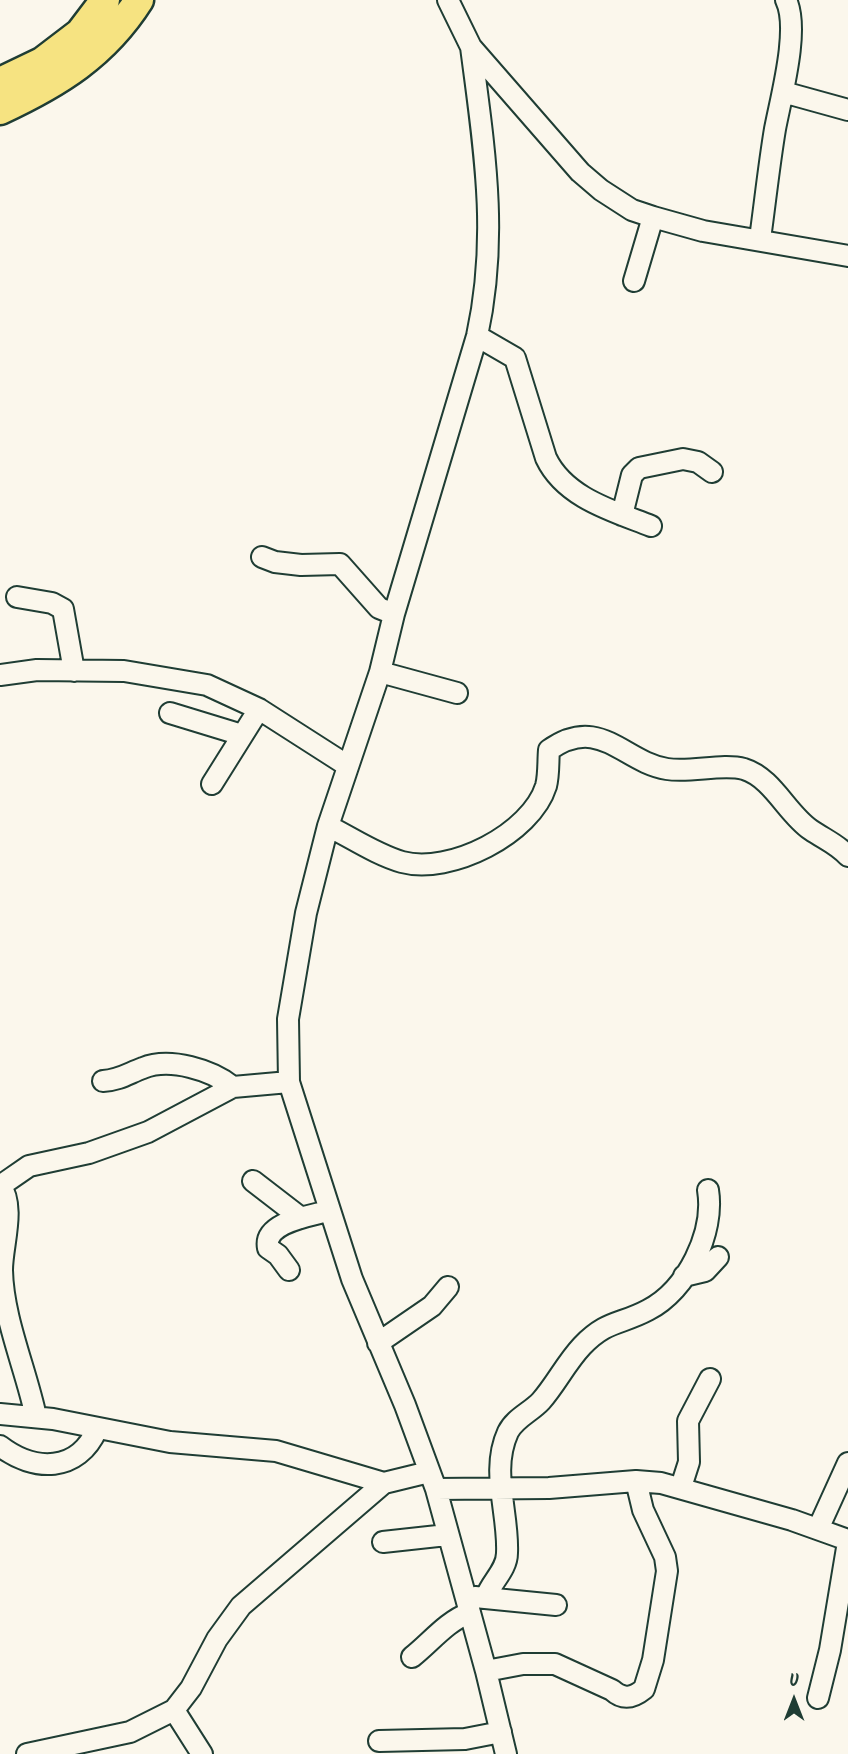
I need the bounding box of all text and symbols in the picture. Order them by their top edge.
text: U [789,1669,799,1694]
north arrow [764,1670,824,1730]

